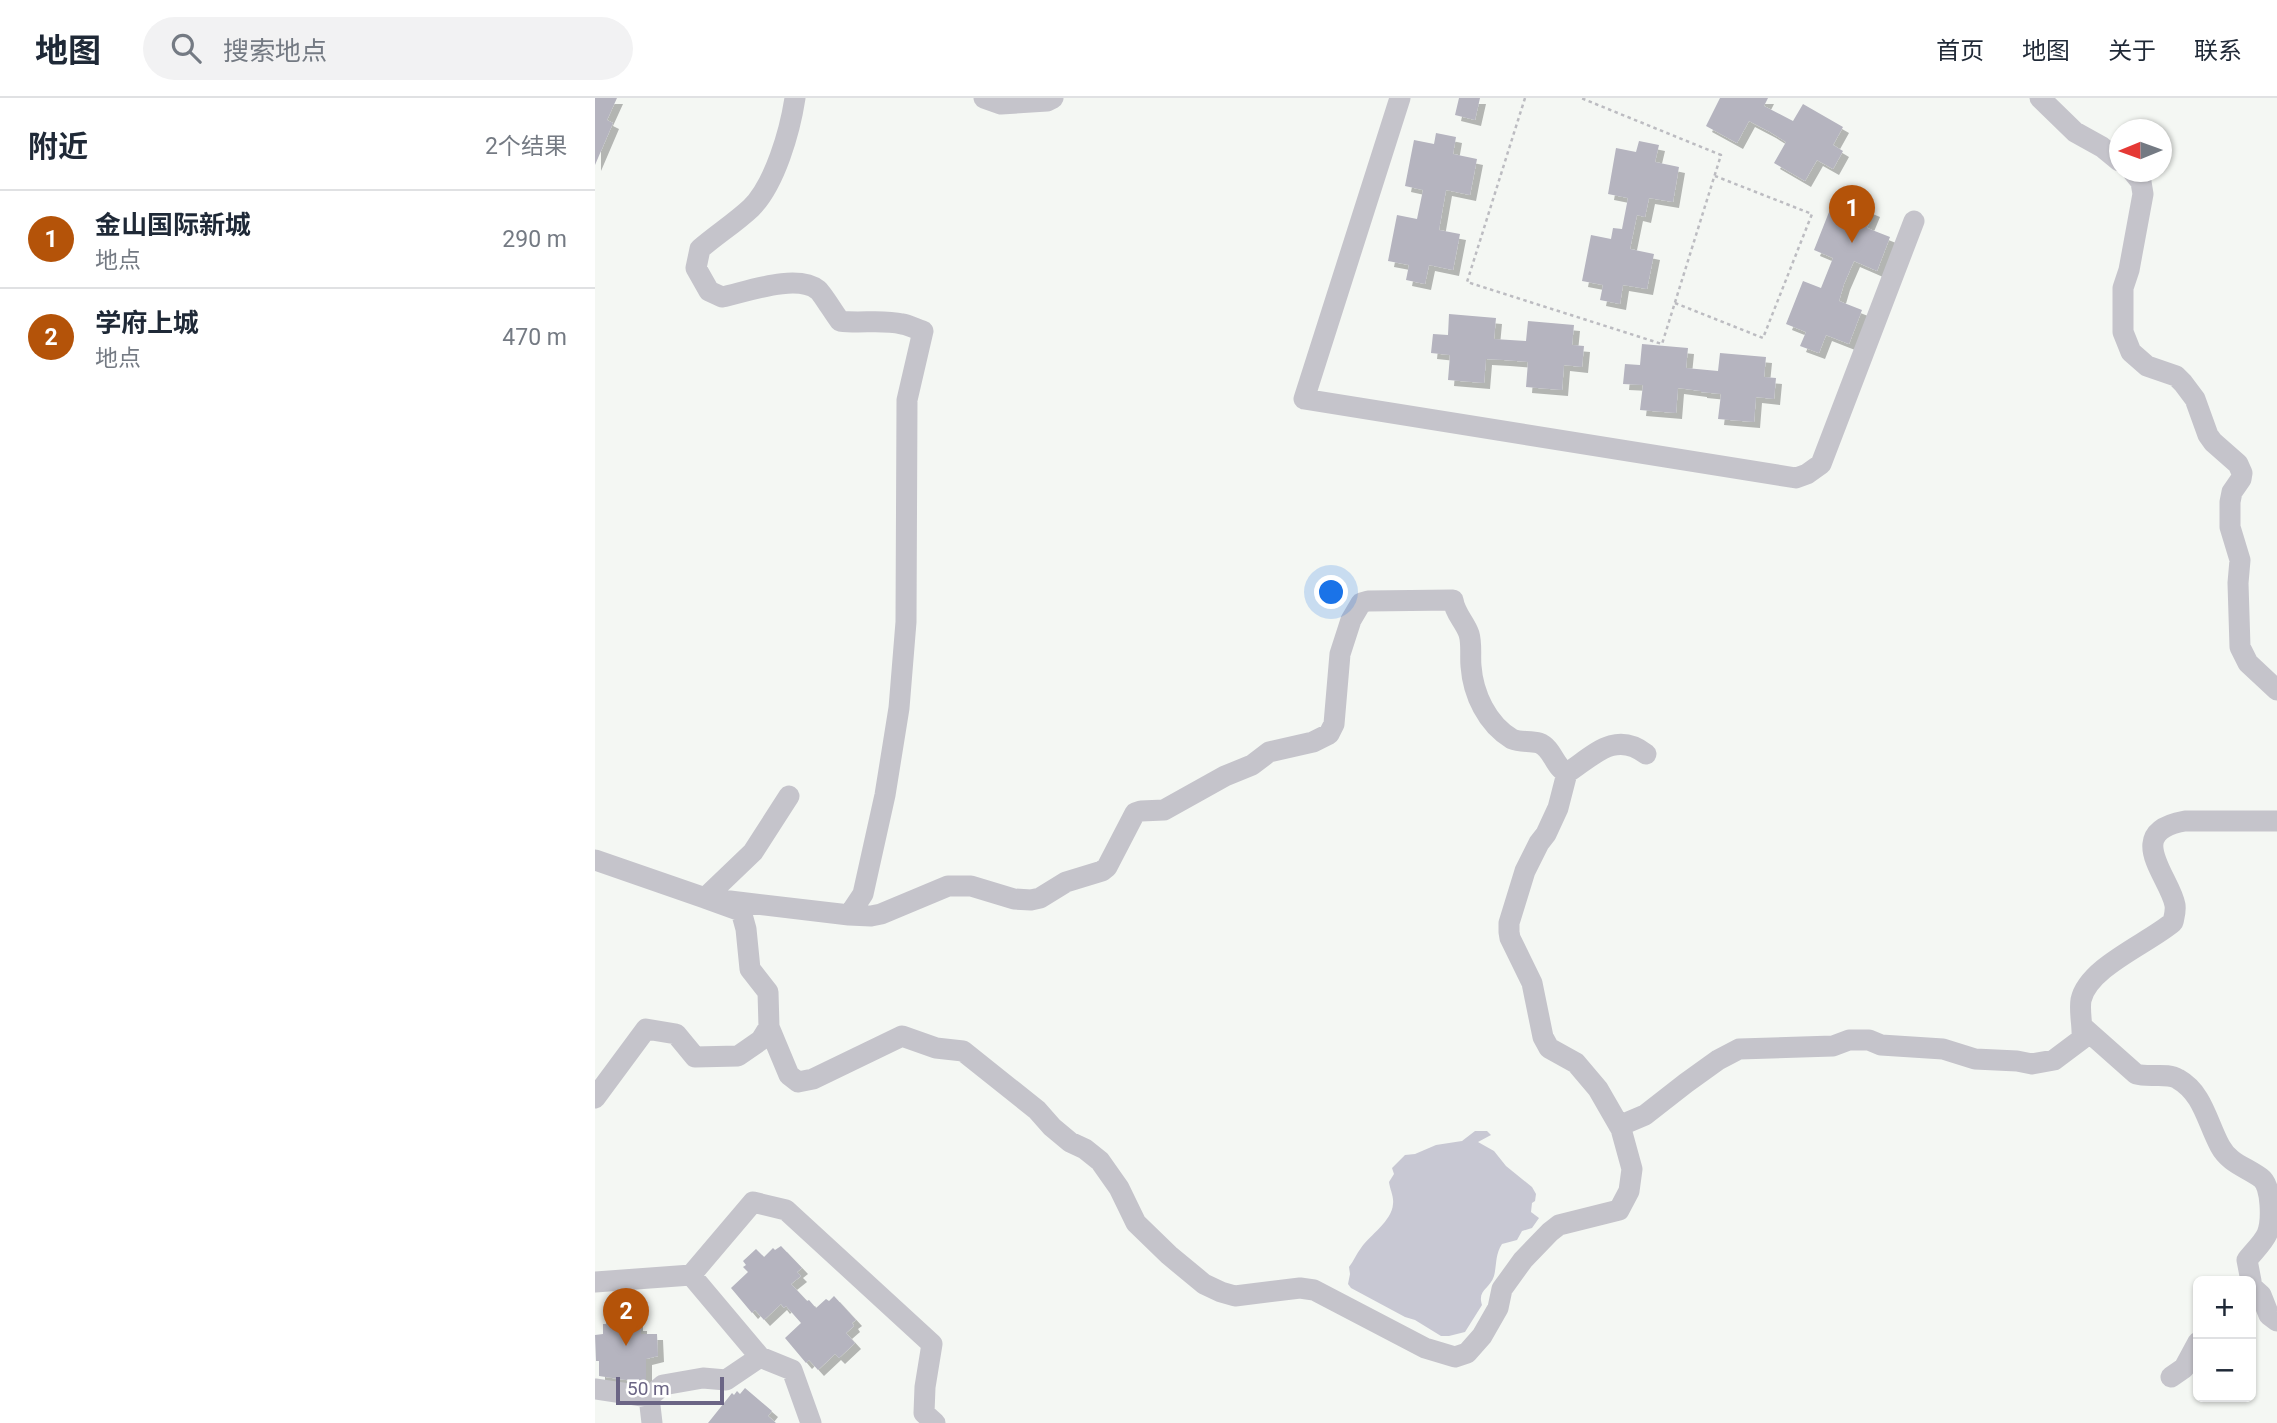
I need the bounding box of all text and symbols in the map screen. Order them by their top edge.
search box [143,17,633,80]
icon: search [167,29,205,67]
text: 地图 [35,31,101,70]
text: 搜索地点 [223,36,327,66]
text: 首页 [1936,37,1984,65]
text: 地图 [2022,37,2070,65]
text: 关于 [2108,37,2156,65]
text: 联系 [2194,37,2242,65]
north arrow [2109,119,2172,182]
text: 附近 [28,129,88,164]
text: 2个结果 [485,133,567,160]
pin: 1 [1829,185,1875,243]
text: 金山国际新城 [95,210,251,240]
text: 1 [44,226,58,253]
text: 290 m [502,226,567,253]
text: 地点 [95,247,141,274]
text: 学府上城 [95,308,199,338]
text: 2 [44,324,58,351]
text: 470 m [502,324,567,351]
text: 地点 [95,345,141,372]
your location [1314,575,1348,609]
map controls [2193,1276,2256,1402]
button: + [2193,1276,2256,1339]
pin: 2 [603,1288,649,1346]
button: − [2193,1339,2256,1402]
scale bar [616,1374,725,1406]
text: 50 m [627,1377,670,1400]

